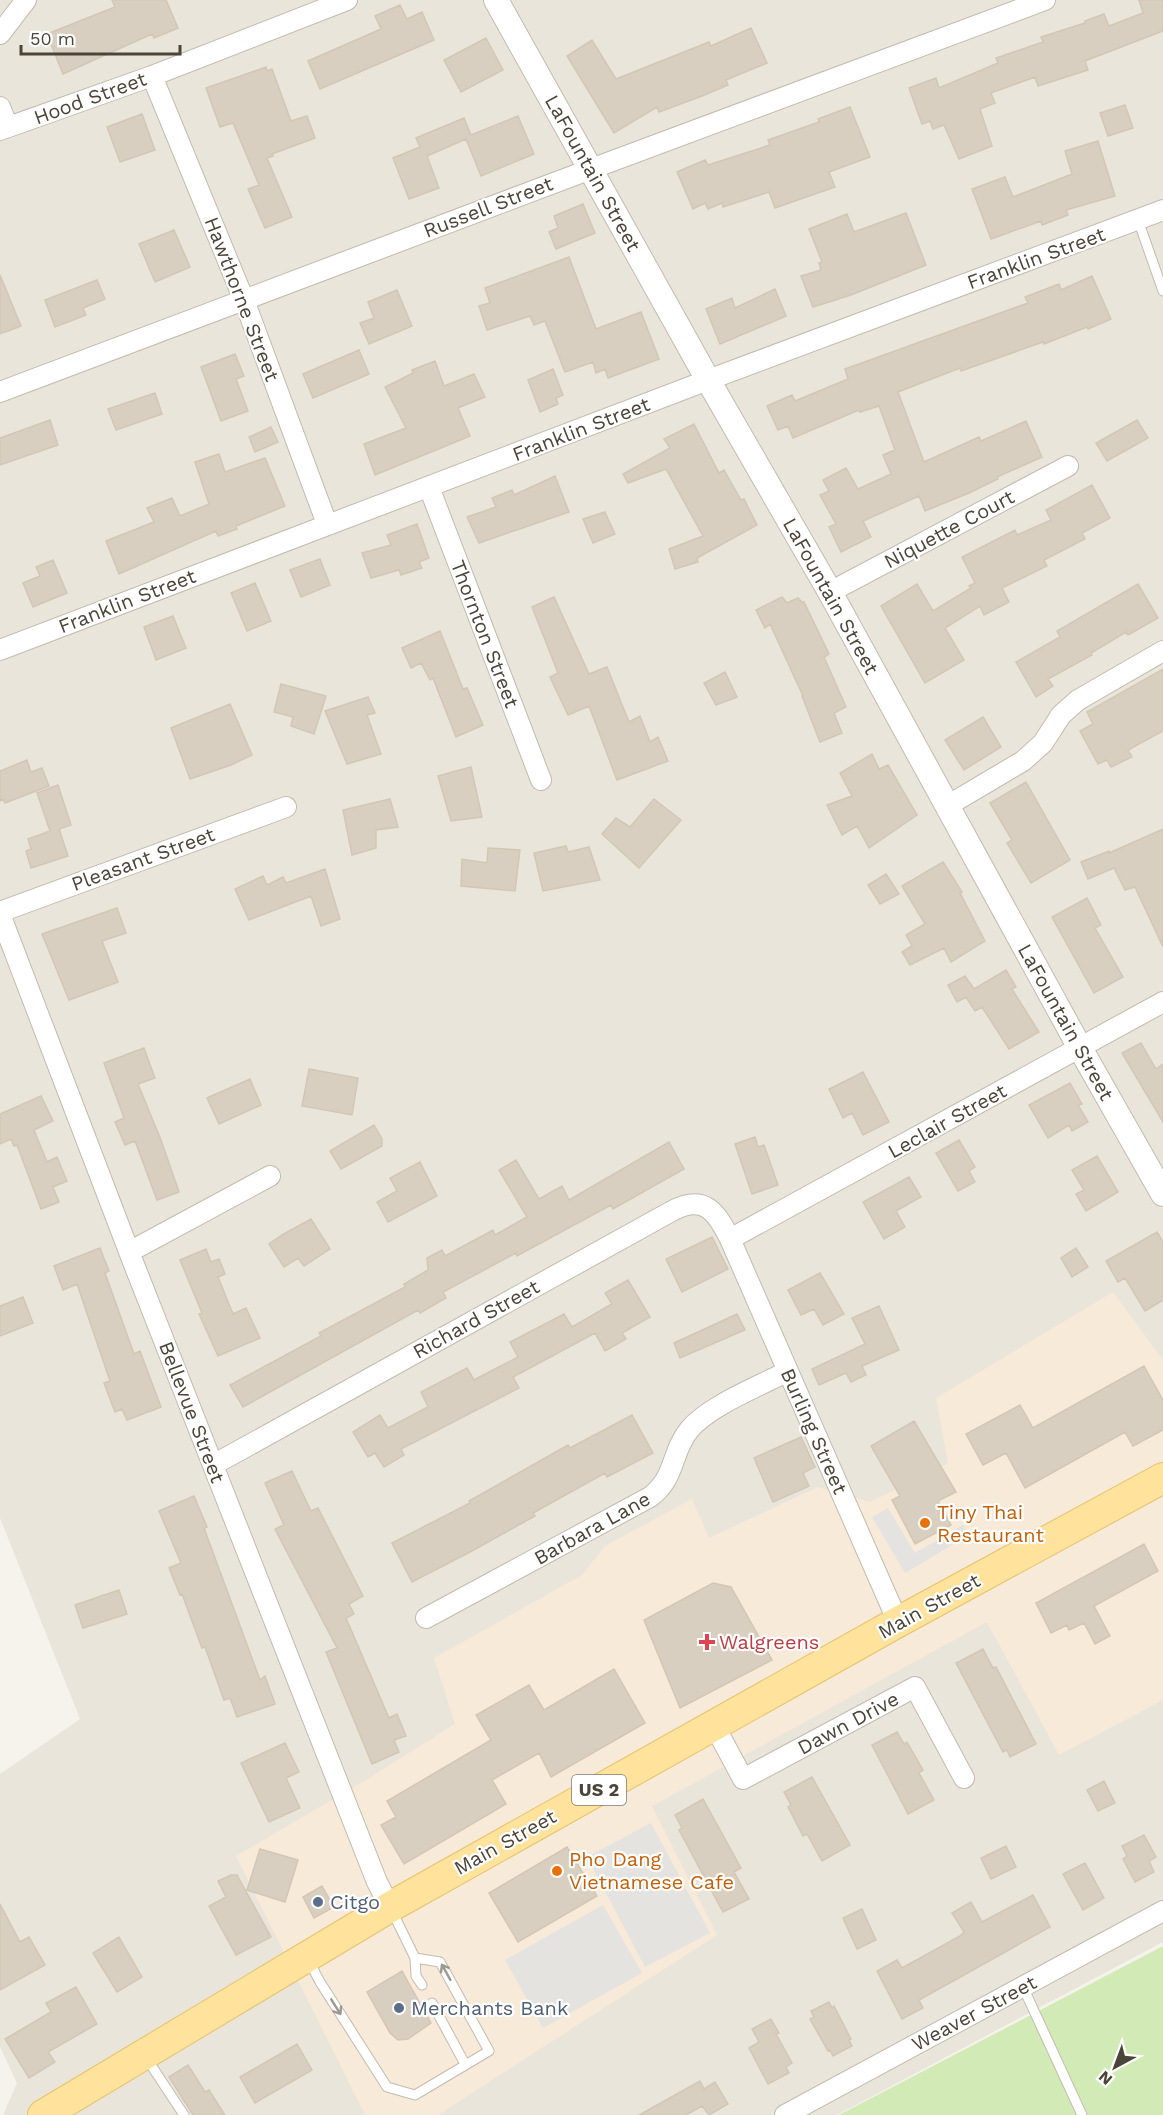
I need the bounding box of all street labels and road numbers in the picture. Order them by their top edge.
street label: Hood Street [30,66,150,129]
street label: LaFountain Street [540,90,646,256]
street label: Russell Street [420,171,557,243]
street label: Hawthorne Street [200,213,285,385]
street label: Franklin Street [964,222,1109,294]
street label: Franklin Street [509,392,654,466]
street label: Niquette Court [880,484,1019,573]
street label: LaFountain Street [778,513,884,679]
street label: Thornton Street [446,557,524,712]
street label: Franklin Street [55,564,200,638]
street label: Pleasant Street [68,822,218,896]
street label: LaFountain Street [1013,939,1119,1105]
street label: Leclair Street [884,1078,1011,1163]
street label: Richard Street [409,1274,544,1364]
street label: Bellevue Street [154,1338,230,1487]
street label: Burling Street [776,1364,853,1498]
street label: Barbara Lane [530,1486,654,1570]
street label: Main Street [874,1568,985,1644]
street label: Dawn Drive [793,1686,903,1760]
road number: US 2 [572,1775,626,1805]
street label: Main Street [450,1804,561,1880]
street label: Weaver Street [908,1970,1041,2056]

